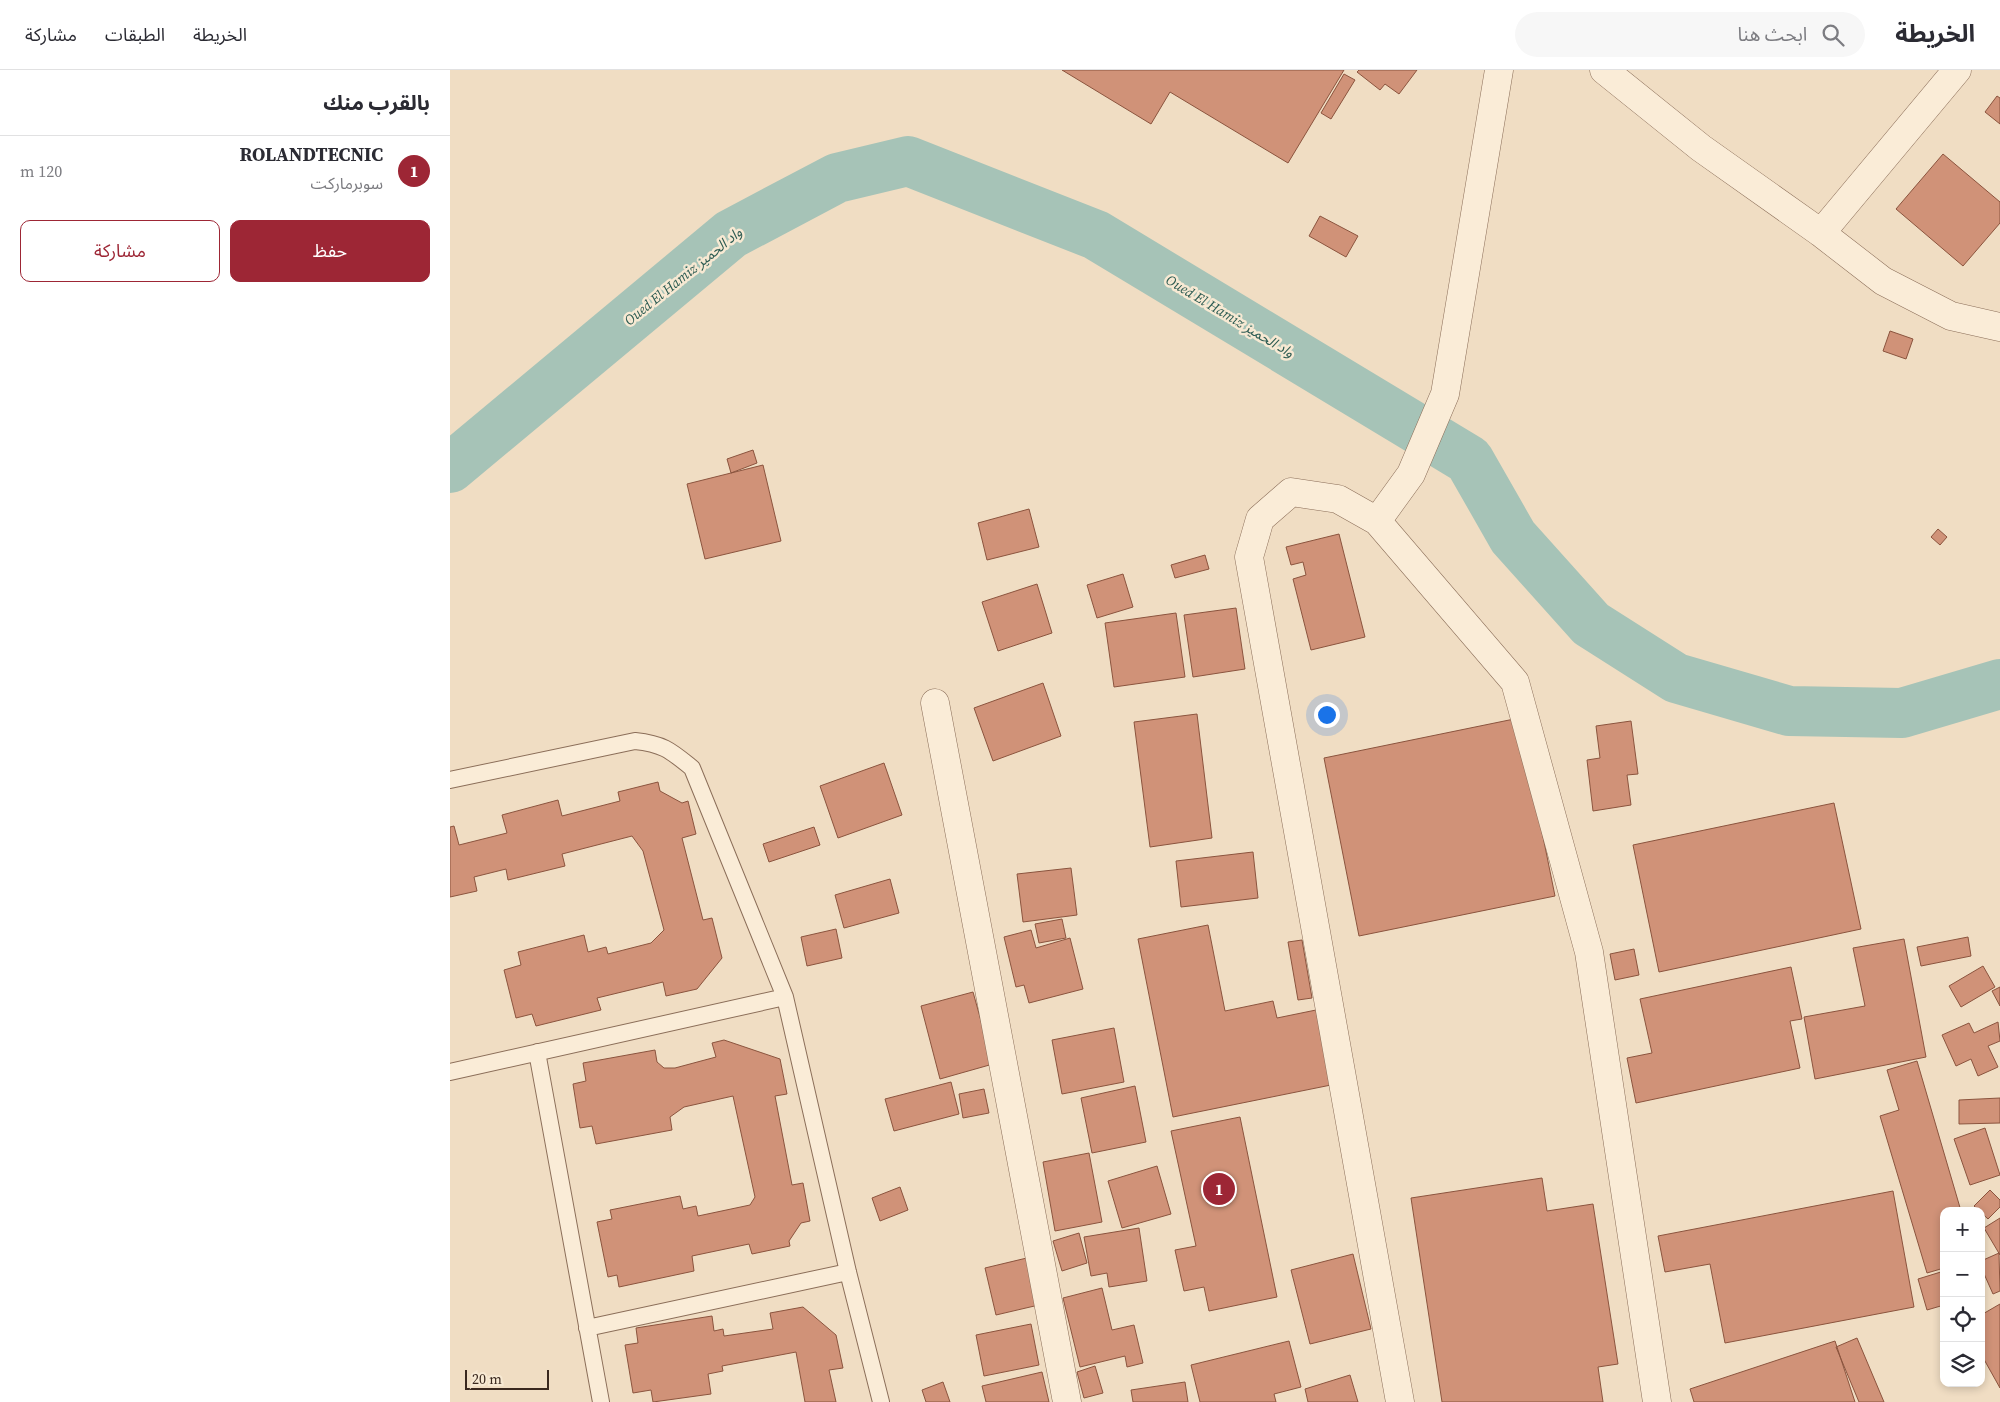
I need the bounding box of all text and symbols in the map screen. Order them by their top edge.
search box [1515,12,1865,57]
text: الخريطة [1895,17,1975,50]
text: ابحث هنا [1737,21,1807,47]
icon: search [1819,21,1847,49]
text: مشاركة [25,22,77,47]
text: الطبقات [105,22,165,47]
text: الخريطة [193,22,247,47]
text: بالقرب منك [323,88,430,117]
text: ROLANDTECNIC [239,141,383,167]
text: 120 m [20,160,62,182]
text: 1 [410,160,418,182]
text: سوبرماركت [311,172,383,194]
button: مشاركة [20,220,220,282]
button: حفظ [230,220,430,282]
water label: Oued El Hamiz واد الحميز [620,222,746,330]
water label: Oued El Hamiz واد الحميز [1162,270,1298,362]
your location [1314,702,1340,728]
pin: 1 [1203,1170,1235,1208]
map controls [1940,1207,1985,1387]
button: + [1940,1207,1985,1252]
button: − [1940,1252,1985,1297]
button: locate [1940,1297,1985,1342]
button: layers [1940,1342,1985,1387]
scale bar [465,1367,549,1390]
text: 20 m [472,1369,502,1389]

